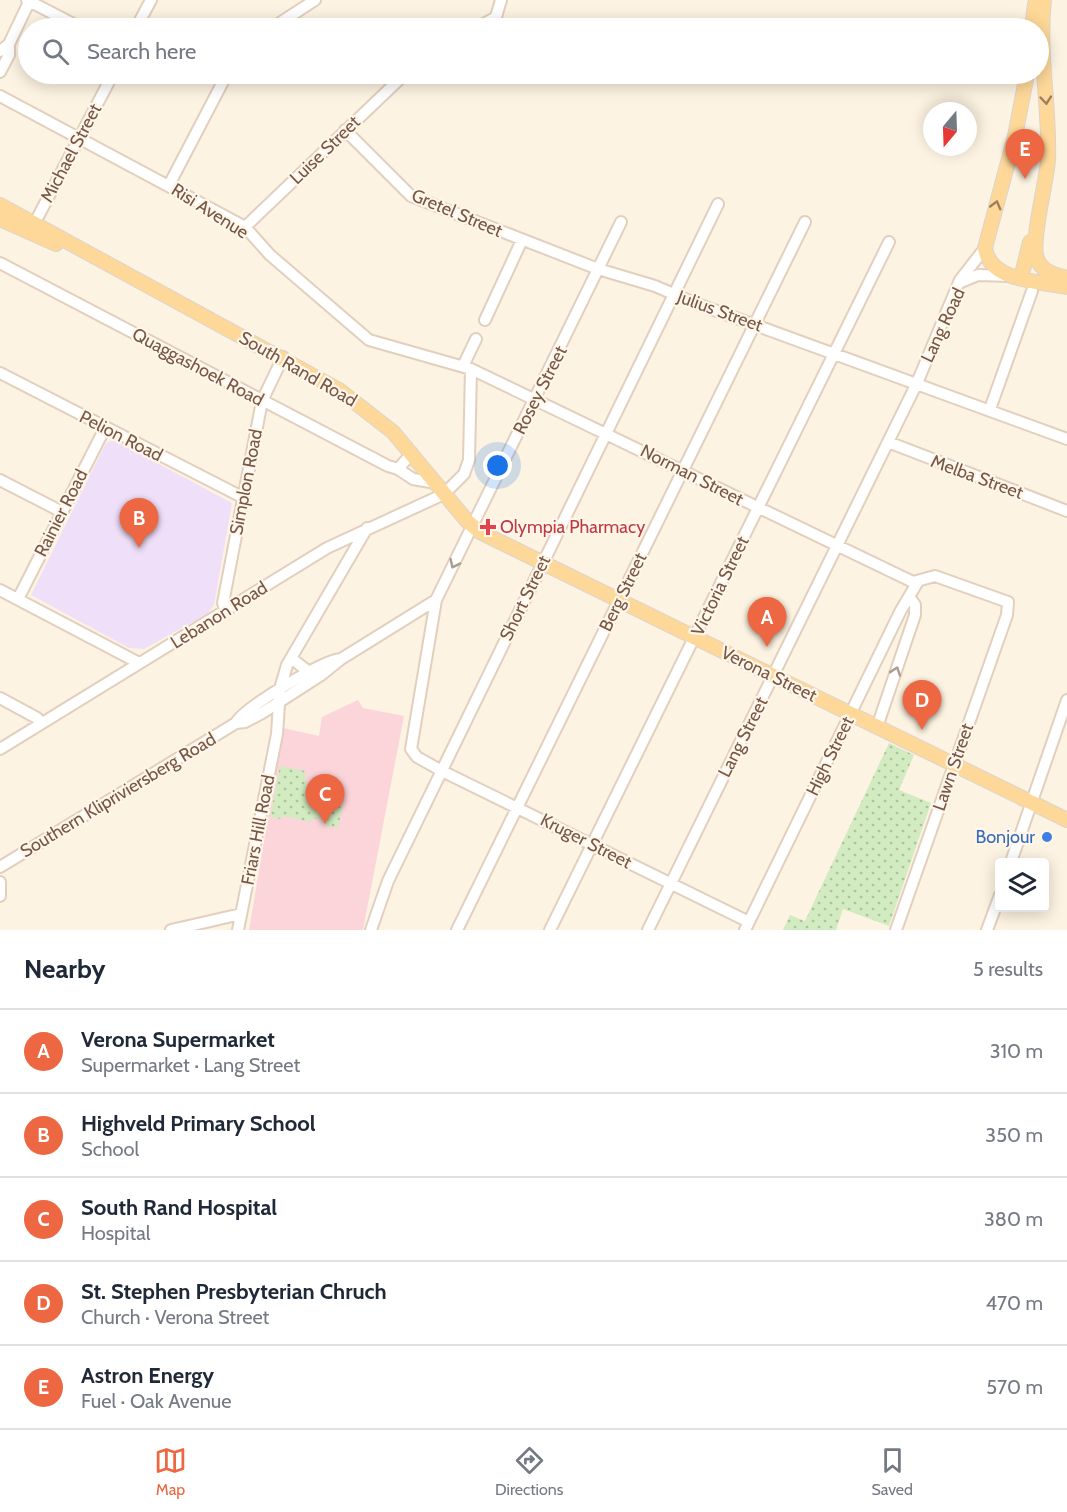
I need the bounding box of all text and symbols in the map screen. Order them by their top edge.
search box [18,18,1049,84]
icon: search [39,35,72,68]
text: Search here [87,38,196,65]
one-way arrow [1039,96,1052,105]
street label: Michael Street [36,100,106,206]
north arrow [923,102,977,156]
street label: Luise Street [285,111,365,189]
pin: E [1006,130,1044,179]
street label: Risi Avenue [167,179,253,243]
street label: Gretel Street [408,184,506,242]
one-way arrow [989,200,1001,211]
street label: Lang Road [916,284,970,366]
street label: Julius Street [673,285,766,337]
street label: Quaggashoek Road [128,323,268,411]
street label: South Rand Road [235,326,361,412]
street label: Rosey Street [508,342,572,438]
street label: Pelion Road [76,406,166,466]
street label: Simplon Road [225,427,267,537]
street label: Norman Street [637,440,747,510]
street label: Melba Street [928,450,1026,504]
your location [483,451,512,480]
street label: Rainier Road [30,466,92,560]
pin: B [120,498,158,548]
place label: Olympia Pharmacy [500,516,645,538]
marker: Olympia Pharmacy [481,520,495,534]
street label: Victoria Street [686,533,754,639]
street label: Berg Street [595,549,651,635]
street label: Short Street [495,552,555,644]
one-way arrow [450,557,461,568]
street label: Lebanon Road [167,577,271,653]
pin: A [748,598,786,647]
street label: Verona Street [718,641,820,707]
one-way arrow [889,666,902,677]
pin: D [902,680,942,730]
street label: Lang Street [713,693,773,781]
street label: High Street [801,713,859,799]
street label: Lawn Street [928,720,978,814]
street label: Southern Klipriviersberg Road [16,728,220,862]
street label: Friars Hill Road [237,773,279,887]
pin: C [306,774,344,824]
street label: Kruger Street [537,809,635,873]
place label: Bonjour [975,826,1035,848]
marker: Bonjour [1040,830,1054,844]
map controls [995,858,1049,912]
button: layers [995,858,1049,912]
text: Nearby [24,953,105,985]
text: 5 results [973,957,1043,981]
text: Verona Supermarket [81,1026,275,1053]
text: A [37,1039,50,1063]
text: 310 m [990,1039,1043,1063]
text: Supermarket · Lang Street [81,1053,300,1077]
text: Highveld Primary School [81,1110,316,1137]
text: B [37,1123,50,1147]
text: 350 m [985,1123,1043,1147]
text: School [81,1137,139,1161]
text: South Rand Hospital [81,1194,277,1221]
text: C [37,1207,50,1231]
text: 380 m [984,1207,1043,1231]
text: Hospital [81,1221,151,1245]
text: St. Stephen Presbyterian Chruch [81,1278,387,1305]
text: D [36,1291,51,1315]
text: 470 m [986,1291,1043,1315]
text: Church · Verona Street [81,1305,269,1329]
text: Astron Energy [81,1362,214,1389]
text: E [38,1375,49,1399]
text: 570 m [986,1375,1043,1399]
text: Fuel · Oak Avenue [81,1389,232,1413]
tab: Map [154,1444,187,1499]
tab: Directions [495,1444,563,1499]
tab: Saved [871,1444,913,1499]

